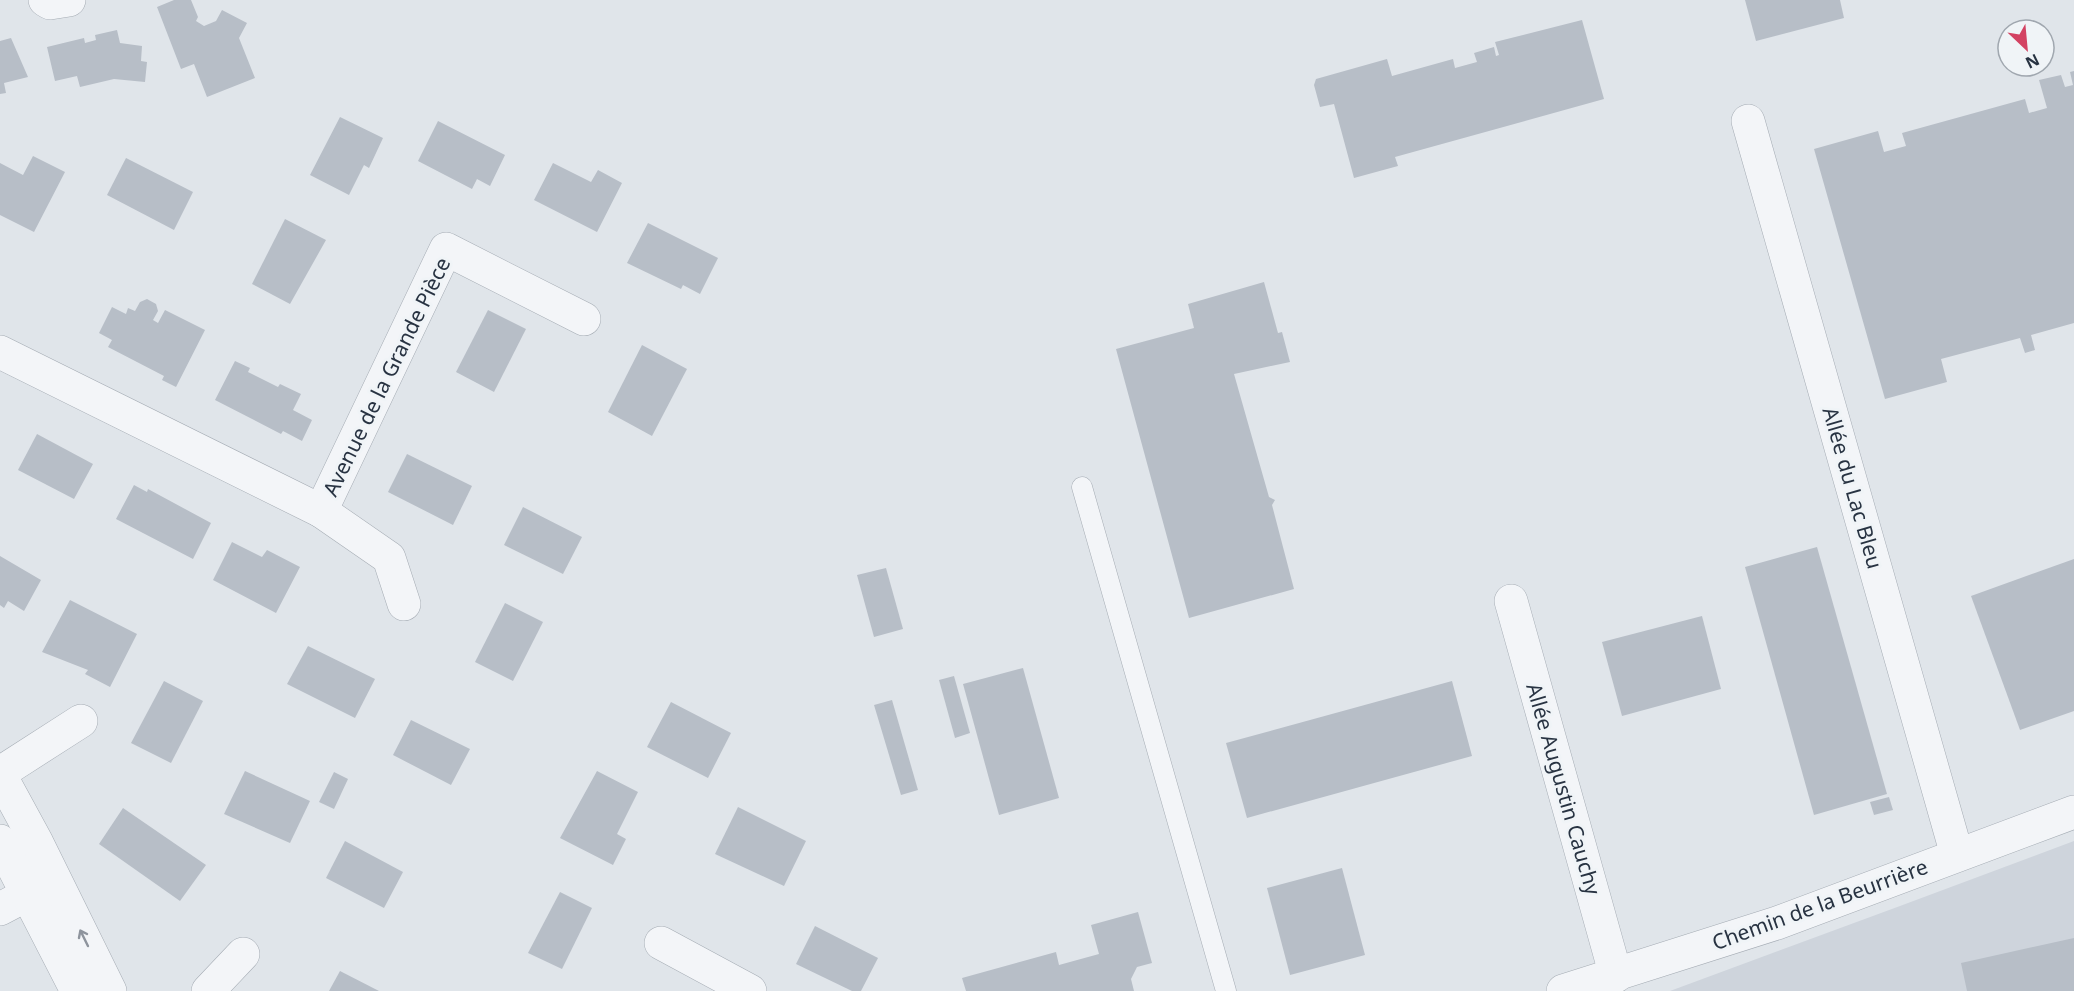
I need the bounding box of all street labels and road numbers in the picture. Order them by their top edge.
street label: Avenue de la Grande Pièce [316,252,456,501]
street label: Allée du Lac Bleu [1816,404,1889,572]
street label: Allée Augustin Cauchy [1520,680,1608,898]
street label: Chemin de la Beurrière [1708,852,1931,956]

